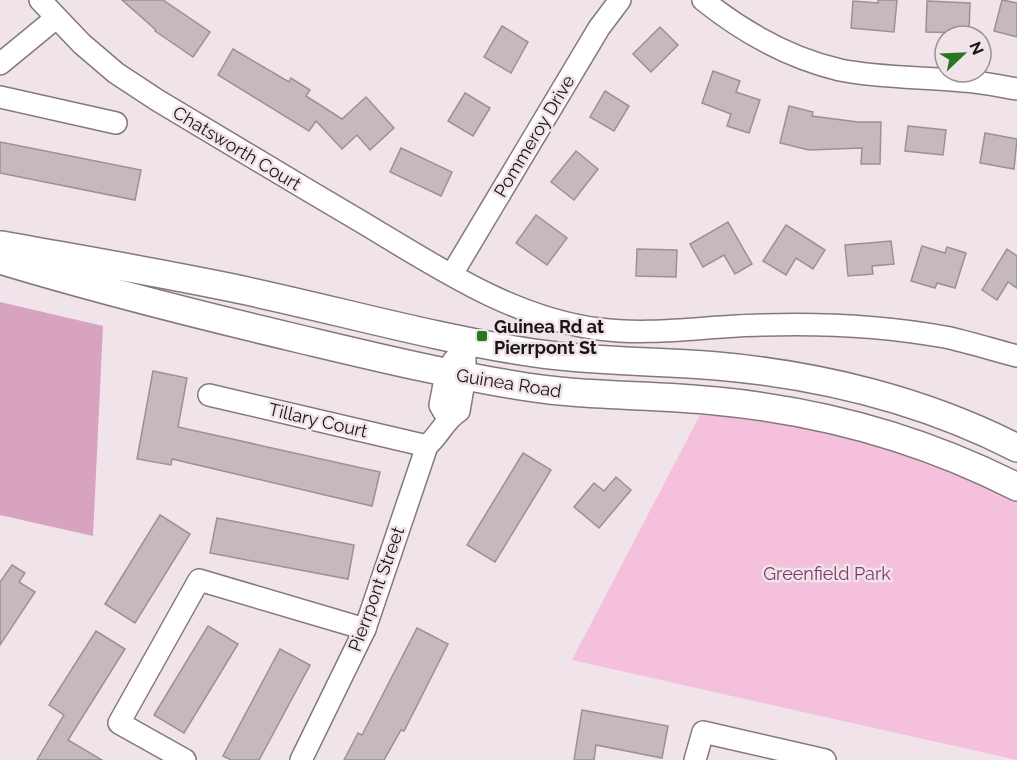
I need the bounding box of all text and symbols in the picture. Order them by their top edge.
north arrow [933,24,993,84]
text: N [965,39,987,58]
street label: Pommeroy Drive [489,71,579,201]
street label: Chatsworth Court [169,101,305,195]
place label: Guinea Rd at Pierrpont St [494,316,604,358]
marker: Guinea Rd at Pierrpont St [475,329,489,343]
street label: Guinea Road [455,364,563,402]
street label: Tillary Court [267,398,369,442]
street label: Pierrpont Street [344,524,408,654]
park label: Greenfield Park [763,563,891,584]

